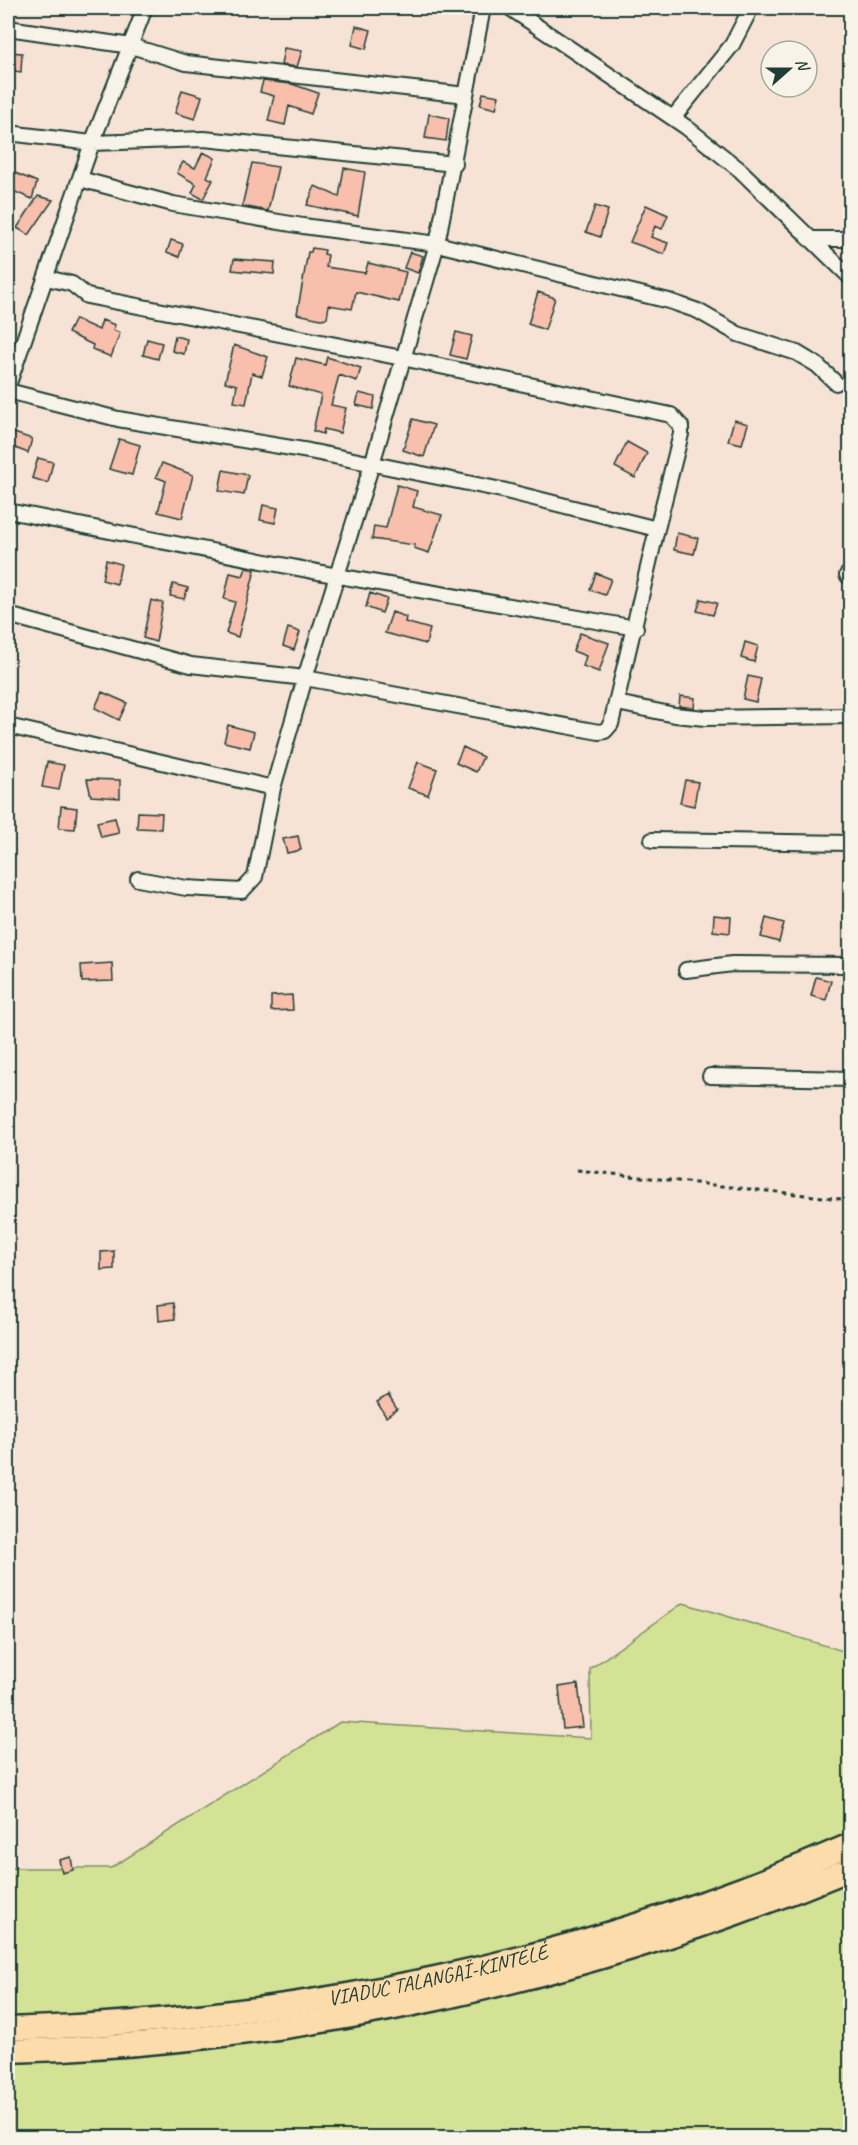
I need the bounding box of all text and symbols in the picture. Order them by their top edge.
north arrow [759,39,819,99]
text: N [791,56,814,75]
street label: VIADUC TALANGAÏ-KINTÉLÉ [326,1938,553,2011]

